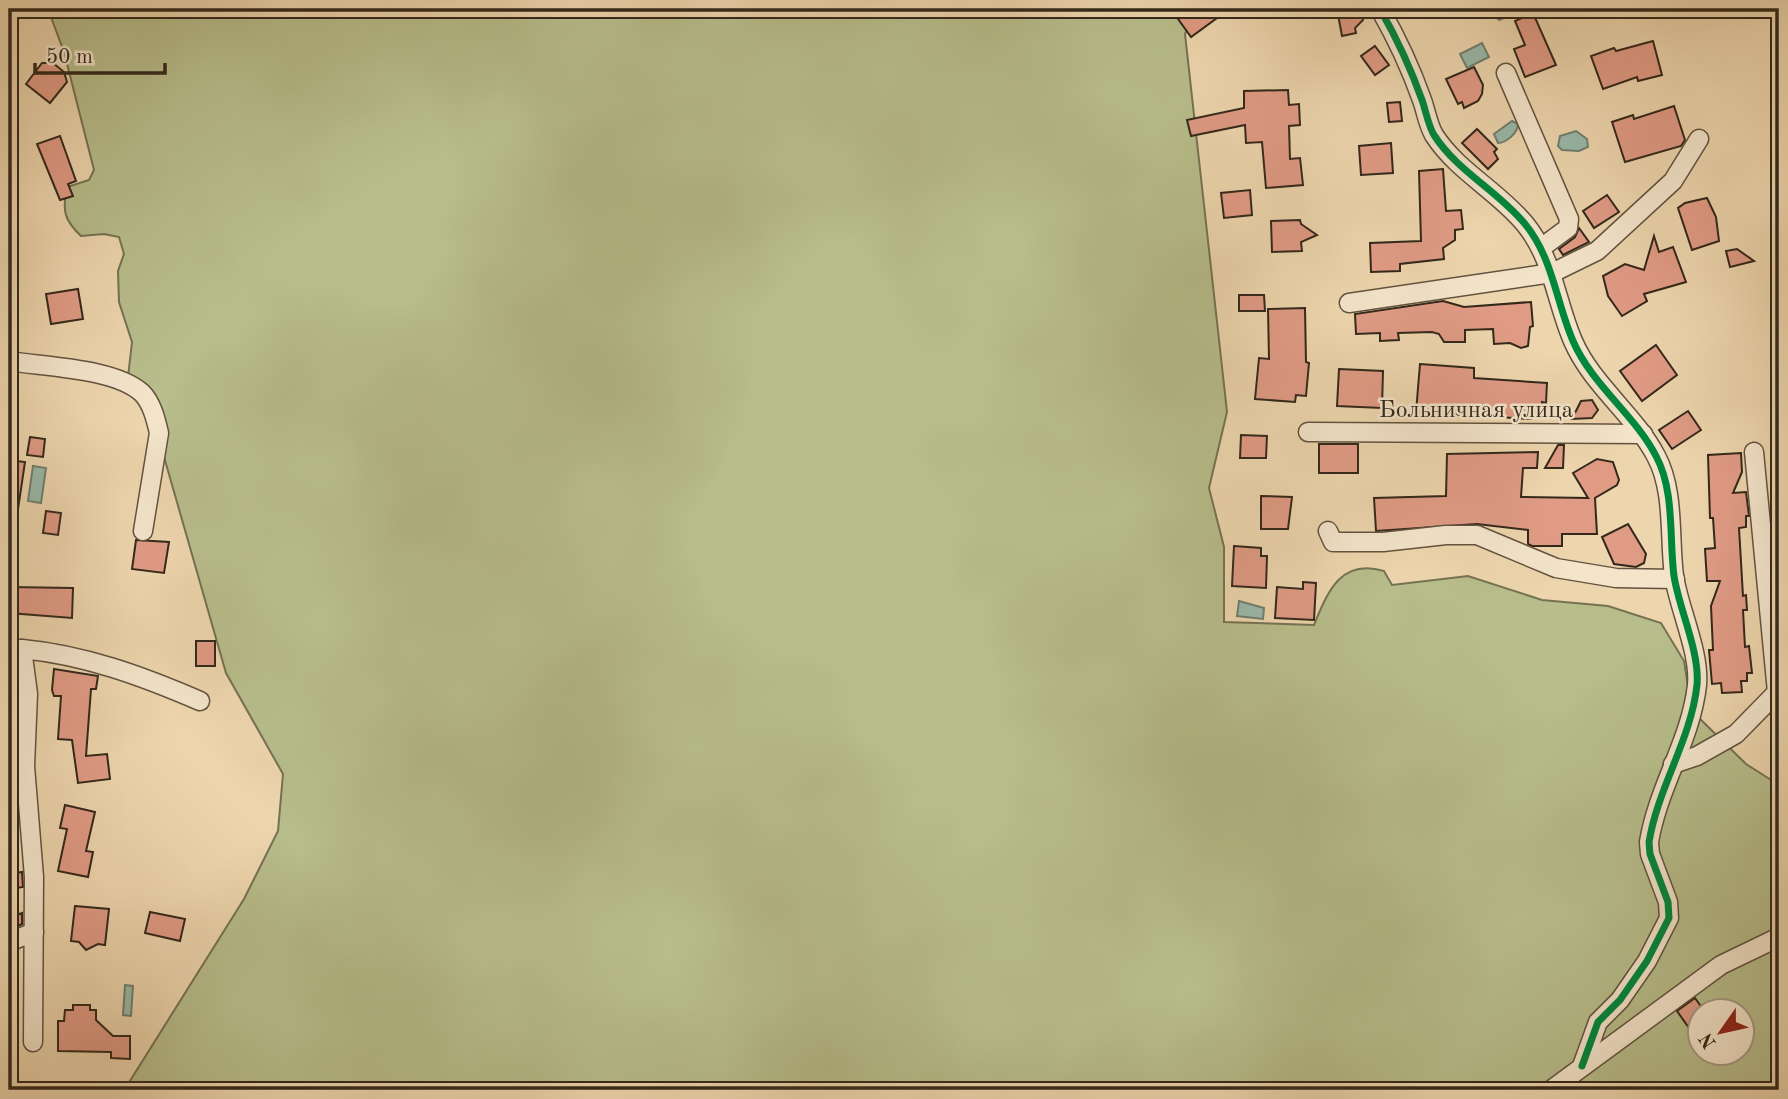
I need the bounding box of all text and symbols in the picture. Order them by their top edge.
scale bar [35,32,164,76]
text: 50 m [46,47,93,68]
street label: Больничная улица [1379,399,1573,423]
north arrow [1686,998,1756,1068]
text: N [1697,1028,1721,1051]

